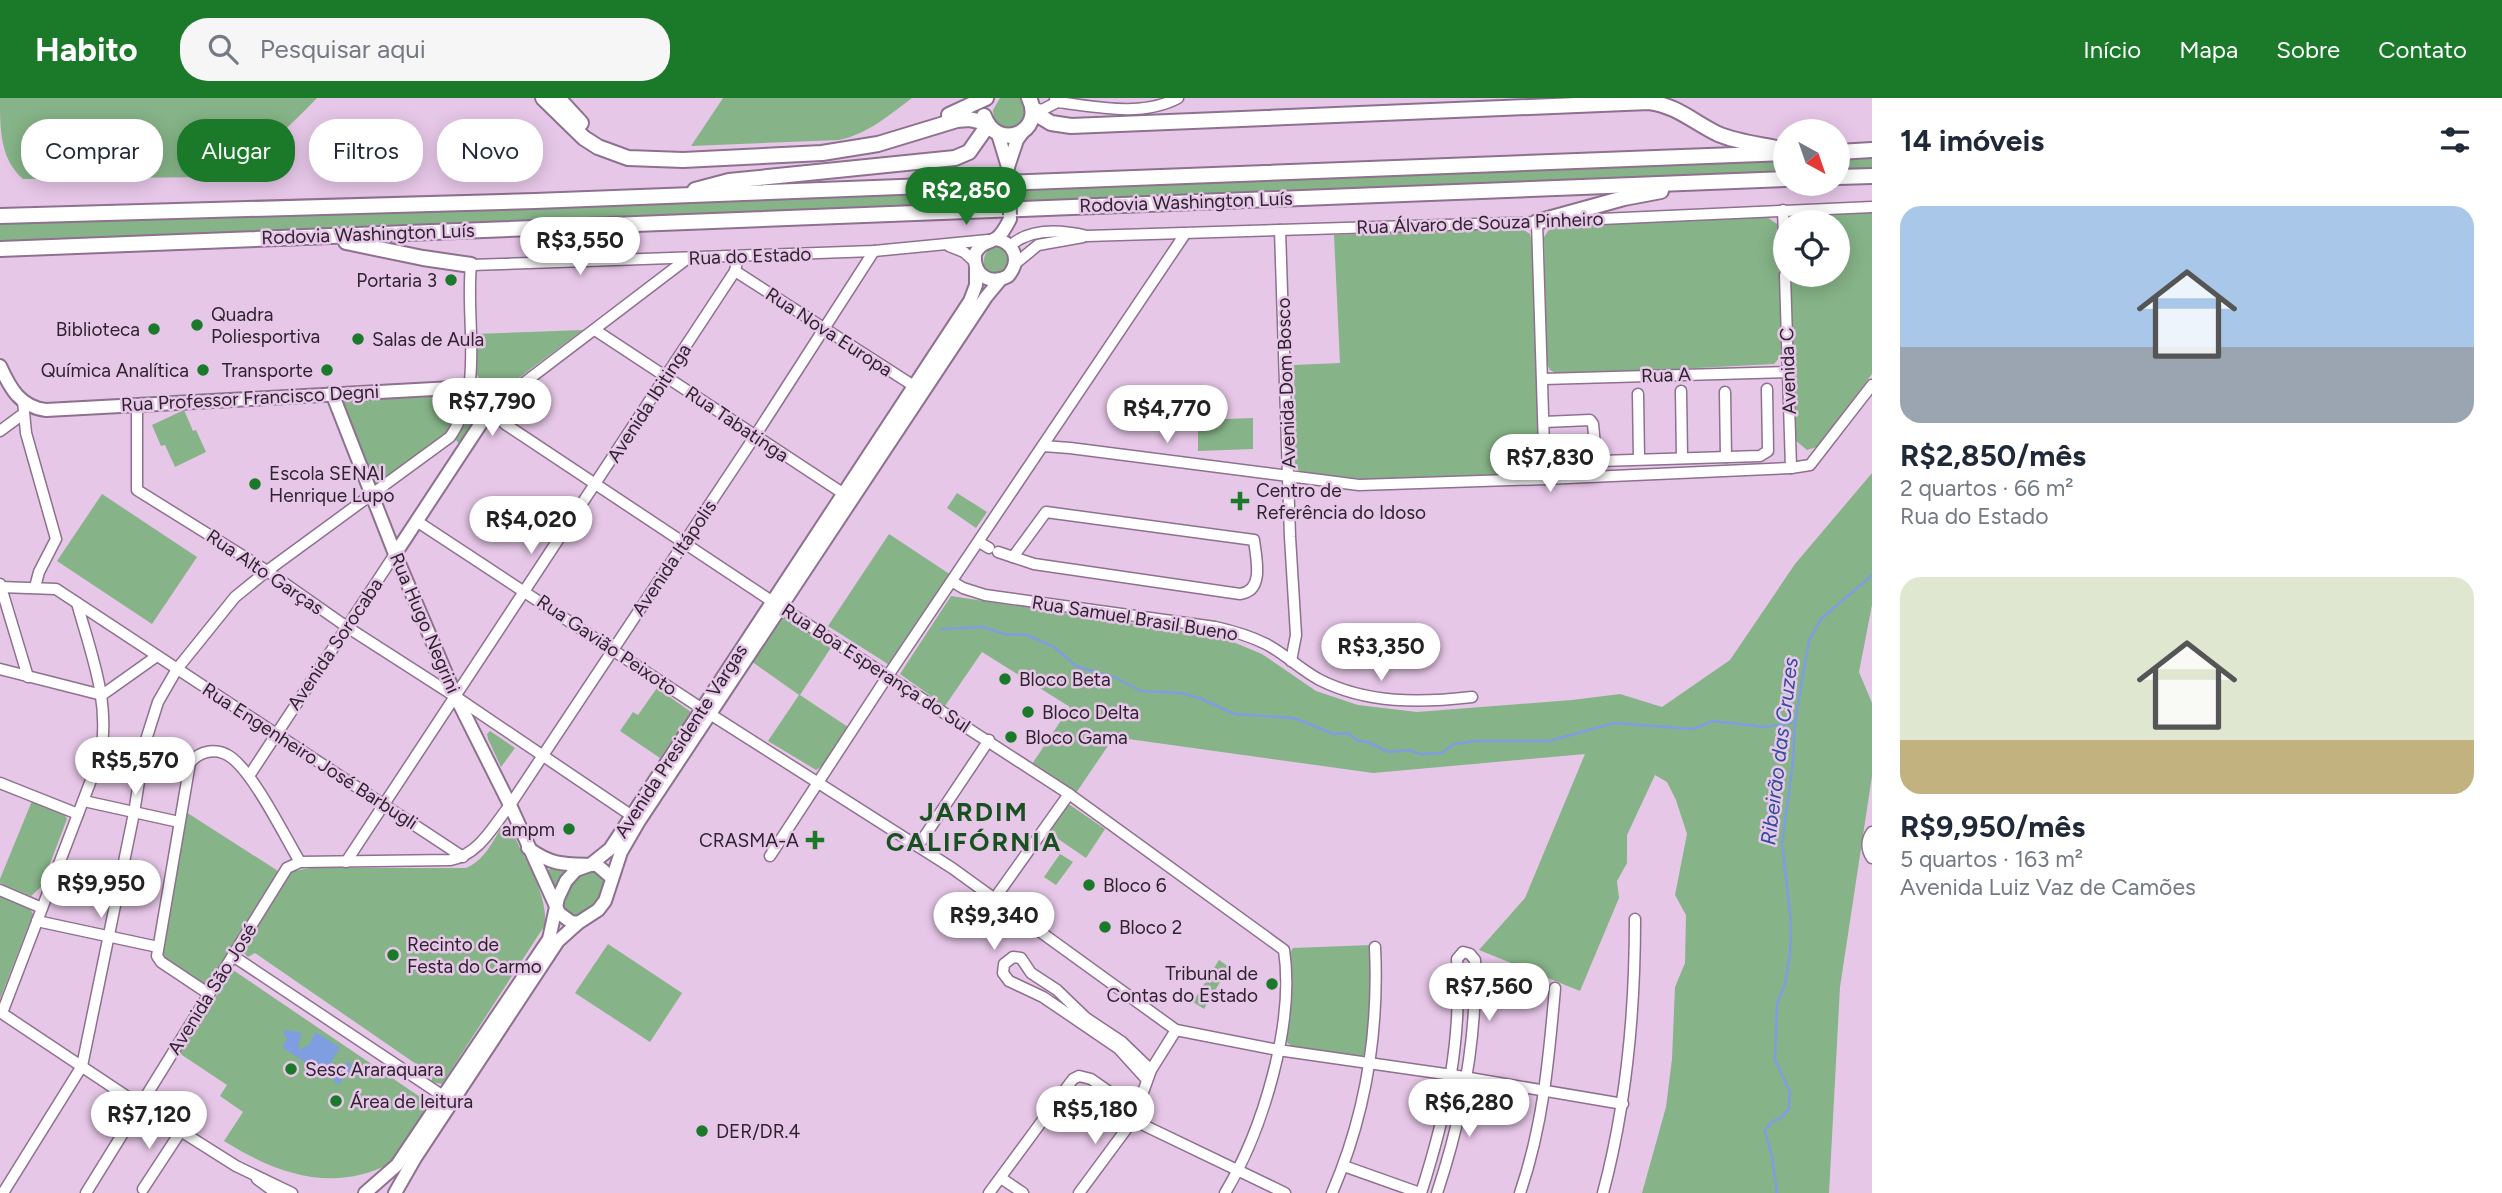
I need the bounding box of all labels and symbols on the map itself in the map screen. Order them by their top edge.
north arrow [1773,119,1850,196]
pin: R$2,850 [901,167,1031,227]
street label: Rodovia Washington Luís [1079,187,1293,217]
street label: Rua Álvaro de Souza Pinheiro [1356,207,1604,239]
pin: R$3,550 [515,218,645,277]
street label: Rodovia Washington Luís [261,219,475,249]
street label: Rua do Estado [688,242,812,270]
place label: Portaria 3 [356,269,437,292]
marker: Portaria 3 [443,272,459,288]
street label: Rua Nova Europa [761,282,897,382]
street label: Avenida Dom Bosco [1272,297,1300,469]
place label: Quadra Poliesportiva [211,303,320,348]
marker: Quadra Poliesportiva [189,317,205,333]
place label: Biblioteca [56,318,140,341]
marker: Biblioteca [146,321,162,337]
street label: Avenida C [1775,327,1801,415]
place label: Salas de Aula [372,328,484,351]
marker: Salas de Aula [350,331,366,347]
street label: Avenida Ibitinga [602,339,696,467]
place label: Química Analítica [41,359,189,382]
place label: Transporte [222,359,313,382]
marker: Química Analítica [195,362,211,378]
marker: Transporte [319,362,335,378]
street label: Rua A [1641,363,1691,387]
pin: R$7,790 [427,378,557,438]
street label: Rua Professor Francisco Degni [120,380,380,416]
street label: Rua Tabatinga [681,381,793,467]
pin: R$4,770 [1102,386,1232,445]
pin: R$7,830 [1485,434,1615,494]
place label: Escola SENAI Henrique Lupo [269,462,394,507]
marker: Escola SENAI Henrique Lupo [247,476,263,492]
place label: Centro de Referência do Idoso [1256,479,1426,524]
marker: Centro de Referência do Idoso [1230,491,1250,511]
pin: R$4,020 [466,496,596,556]
street label: Avenida Itápolis [627,496,721,620]
street label: Rua Alto Garças [202,524,328,620]
street label: Rua Hugo Negrini [385,549,465,697]
street label: Avenida Sorocaba [282,574,388,714]
street label: Rua Gavião Peixoto [532,590,682,700]
street label: Rua Samuel Brasil Bueno [1030,590,1240,646]
street label: Rua Boa Esperança do Sul [777,598,975,738]
pin: R$3,350 [1316,624,1446,683]
street label: Avenida Presidente Vargas [610,640,752,842]
water label: Ribeirão das Cruzes [1755,656,1803,846]
place label: Bloco Beta [1019,668,1111,691]
marker: Bloco Beta [997,671,1013,687]
street label: Rua Engenheiro José Barbugli [198,678,422,834]
place label: Bloco Delta [1042,701,1139,724]
marker: Bloco Delta [1020,704,1036,720]
place label: Bloco Gama [1025,726,1128,749]
marker: Bloco Gama [1003,729,1019,745]
pin: R$5,570 [70,738,200,797]
district label: JARDIM CALIFÓRNIA [886,796,1062,858]
place label: ampm [502,818,555,841]
marker: ampm [561,821,577,837]
place label: CRASMA-A [699,829,799,852]
marker: CRASMA-A [805,830,825,850]
pin: R$9,950 [36,860,166,920]
place label: Bloco 6 [1103,874,1167,897]
marker: Bloco 6 [1081,877,1097,893]
pin: R$9,340 [929,892,1059,952]
place label: Bloco 2 [1119,916,1182,939]
street label: Avenida São José [162,919,262,1059]
marker: Bloco 2 [1097,919,1113,935]
place label: Recinto de Festa do Carmo [407,933,542,978]
marker: Recinto de Festa do Carmo [385,947,401,963]
place label: Tribunal de Contas do Estado [1106,962,1258,1007]
pin: R$7,560 [1424,964,1554,1023]
marker: Tribunal de Contas do Estado [1264,976,1280,992]
place label: Sesc Araraquara [305,1058,443,1081]
marker: Sesc Araraquara [283,1061,299,1077]
pin: R$6,280 [1404,1080,1534,1139]
pin: R$5,180 [1030,1086,1160,1146]
place label: Área de leitura [350,1090,473,1113]
pin: R$7,120 [84,1091,214,1151]
marker: Área de leitura [328,1093,344,1109]
place label: DER/DR.4 [716,1120,801,1143]
marker: DER/DR.4 [694,1123,710,1139]

